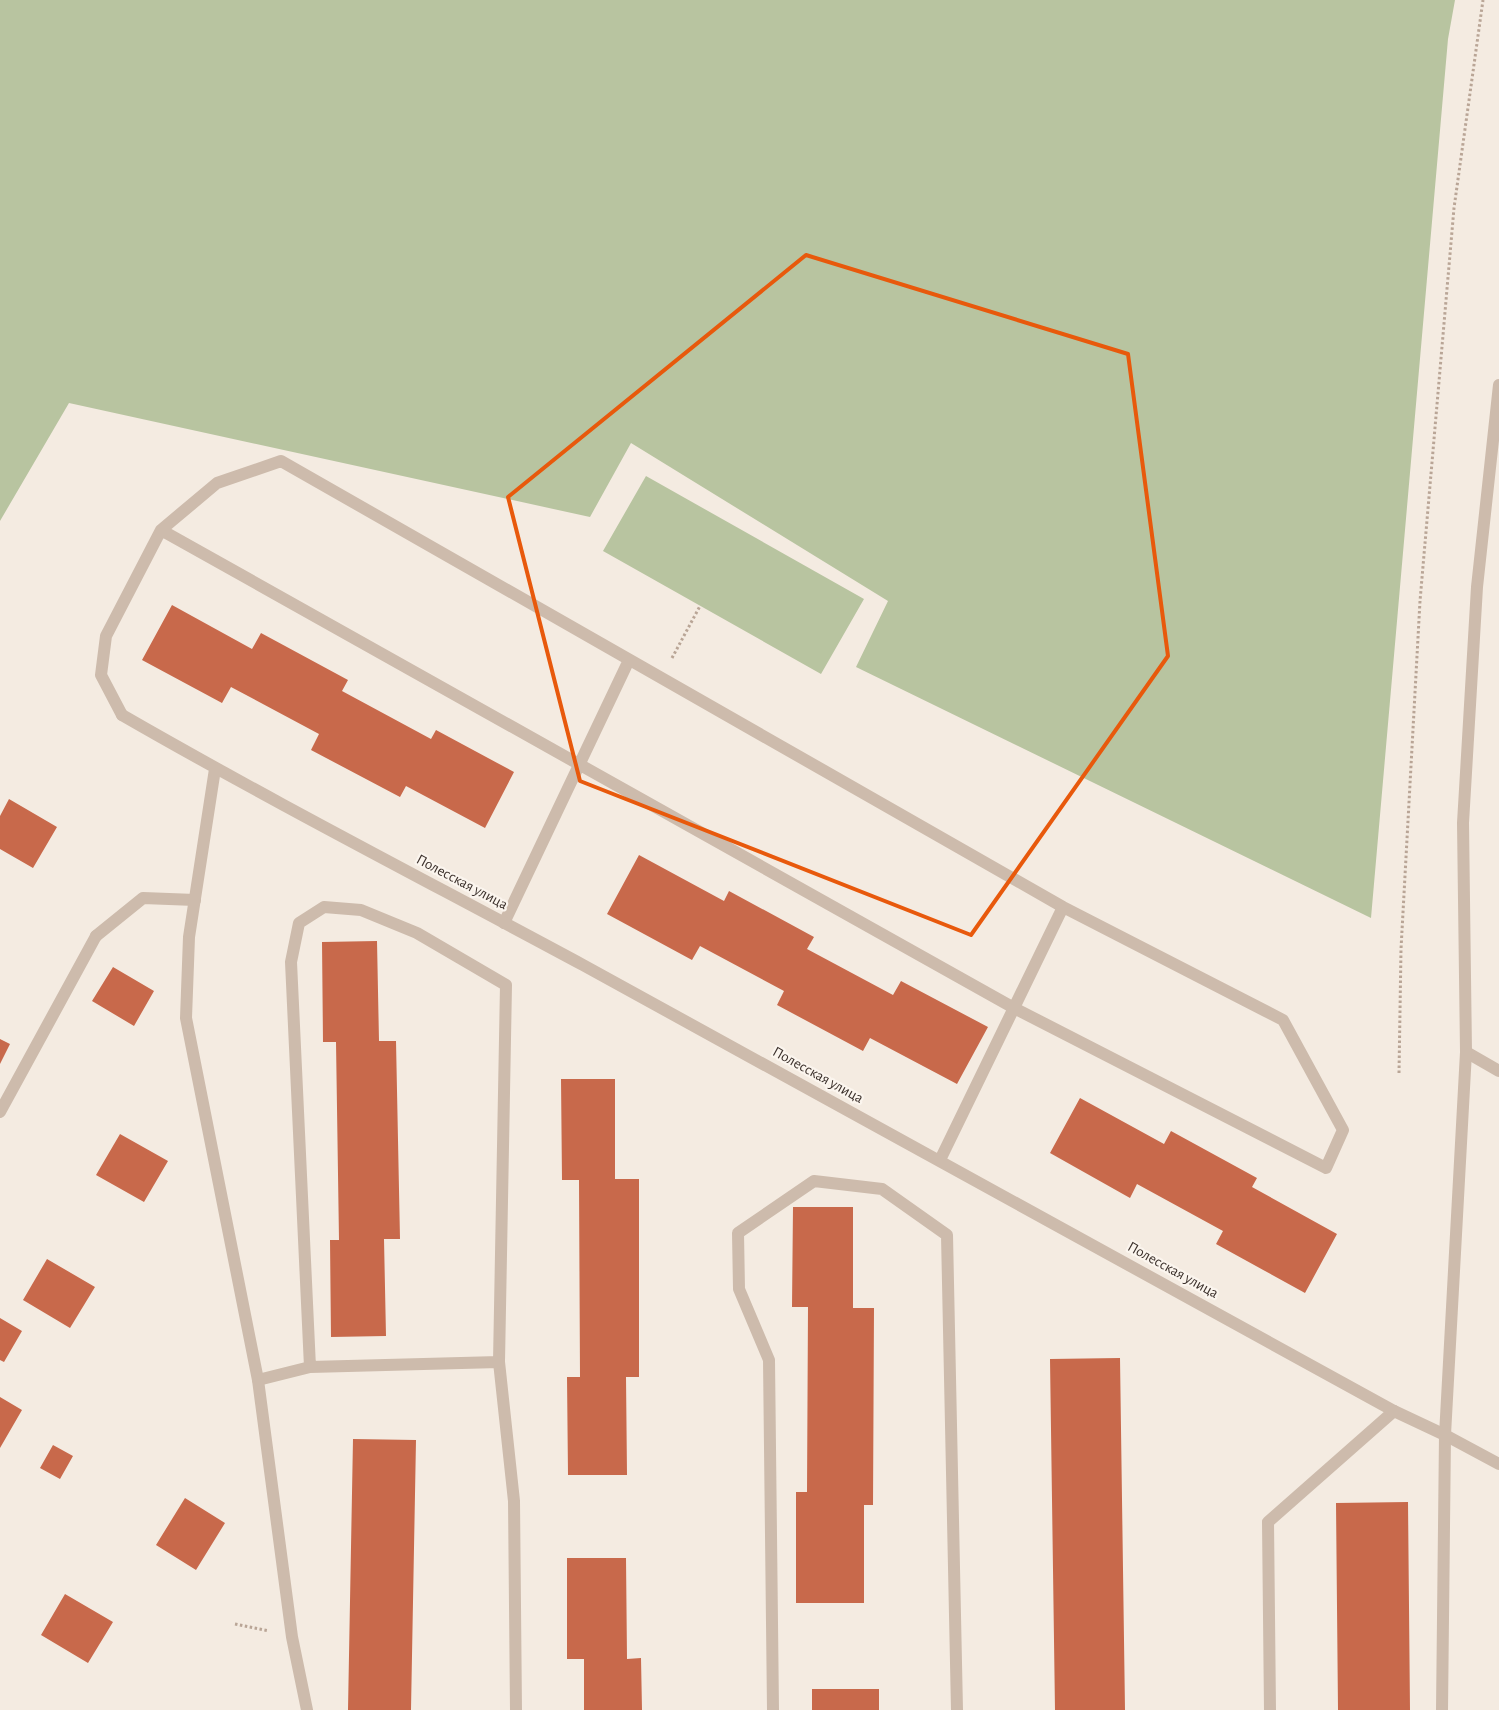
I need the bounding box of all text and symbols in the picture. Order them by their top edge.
street label: Полесская улица [414,852,510,912]
street label: Полесская улица [770,1044,866,1106]
street label: Полесская улица [1125,1239,1221,1301]

